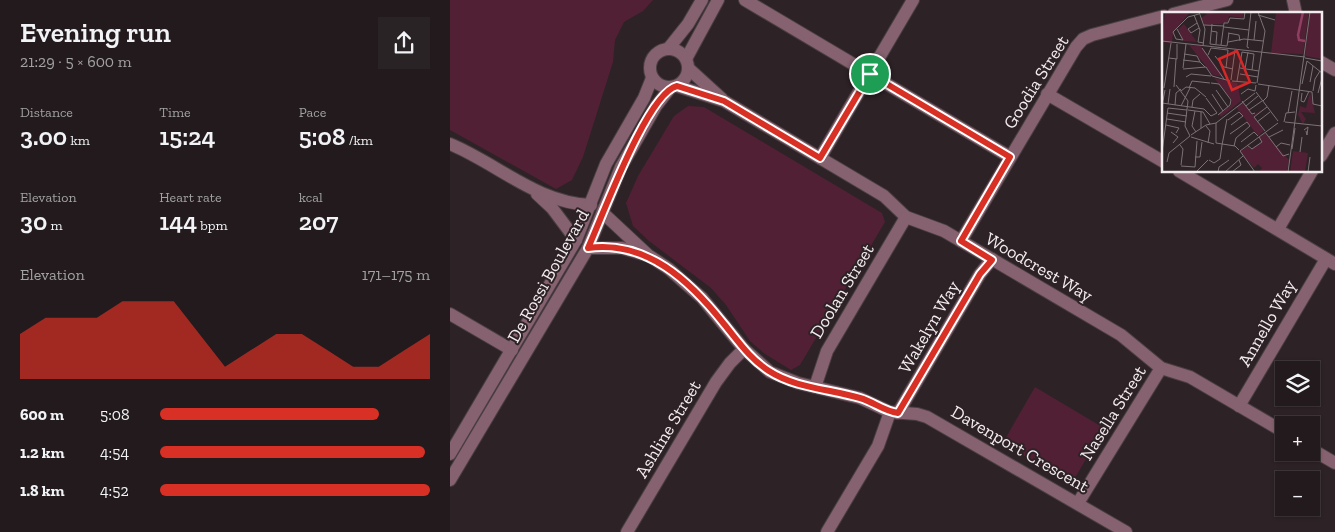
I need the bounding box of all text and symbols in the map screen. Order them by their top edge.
inset map [1162,12,1322,172]
text: Evening run [20,16,171,49]
button: share [378,17,430,69]
street label: Goodia Street [999,31,1074,133]
text: 21:29 · 5 × 600 m [20,52,132,71]
pin [849,53,891,95]
icon: arrive [856,60,884,88]
text: Distance [20,104,73,121]
text: Time [159,104,191,121]
text: Pace [299,104,326,121]
text: 3.00 [20,121,67,151]
text: 15:24 [159,121,215,151]
text: 5:08 [299,121,345,151]
text: km [67,132,90,149]
text: /km [345,132,373,149]
text: Elevation [20,189,77,206]
text: Heart rate [159,189,222,206]
text: kcal [299,189,323,206]
text: 30 [20,206,47,236]
text: 144 [159,206,197,236]
text: 207 [299,206,338,236]
street label: De Rossi Boulevard [502,206,594,346]
text: m [47,217,63,234]
text: bpm [197,217,228,234]
street label: Woodcrest Way [981,227,1097,307]
street label: Doolan Street [805,239,879,342]
text: Elevation [20,265,85,284]
text: 171–175 m [362,265,430,284]
street label: Annello Way [1233,275,1301,370]
street label: Wakelyn Way [894,276,965,377]
street label: Nasella Street [1075,361,1151,464]
map controls [1275,361,1320,516]
button: layers [1275,361,1320,406]
street label: Ashline Street [630,376,706,482]
street label: Davenport Crescent [947,401,1093,498]
text: 600 m [20,405,64,424]
text: 5:08 [100,405,130,424]
button: + [1275,416,1320,461]
text: 1.2 km [20,443,65,462]
text: 4:54 [100,443,129,462]
button: − [1275,471,1320,516]
text: 1.8 km [20,481,65,500]
text: 4:52 [100,481,129,500]

